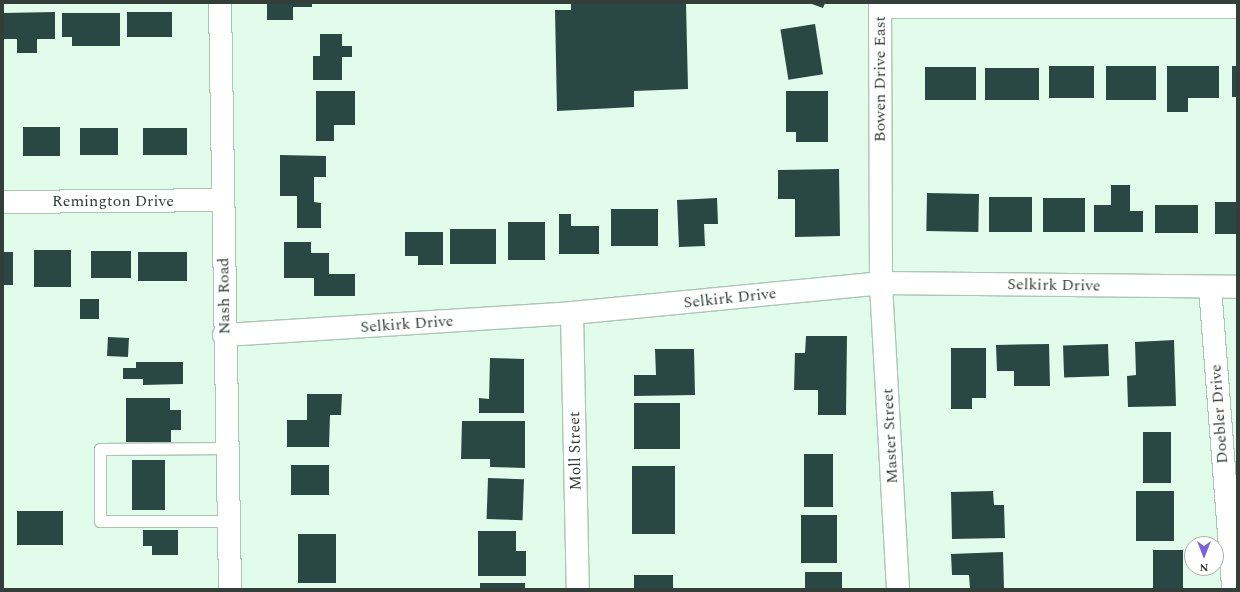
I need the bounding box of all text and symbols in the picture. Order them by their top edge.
street label: Bowen Drive East [870,16,890,142]
street label: Remington Drive [52,191,174,211]
street label: Nash Road [214,257,234,335]
street label: Selkirk Drive [1007,275,1101,295]
street label: Selkirk Drive [683,284,777,312]
street label: Selkirk Drive [360,311,454,337]
street label: Doebler Drive [1206,364,1232,464]
street label: Master Street [878,388,902,484]
street label: Moll Street [565,411,585,491]
north arrow [1184,536,1224,576]
text: N [1200,559,1209,576]

